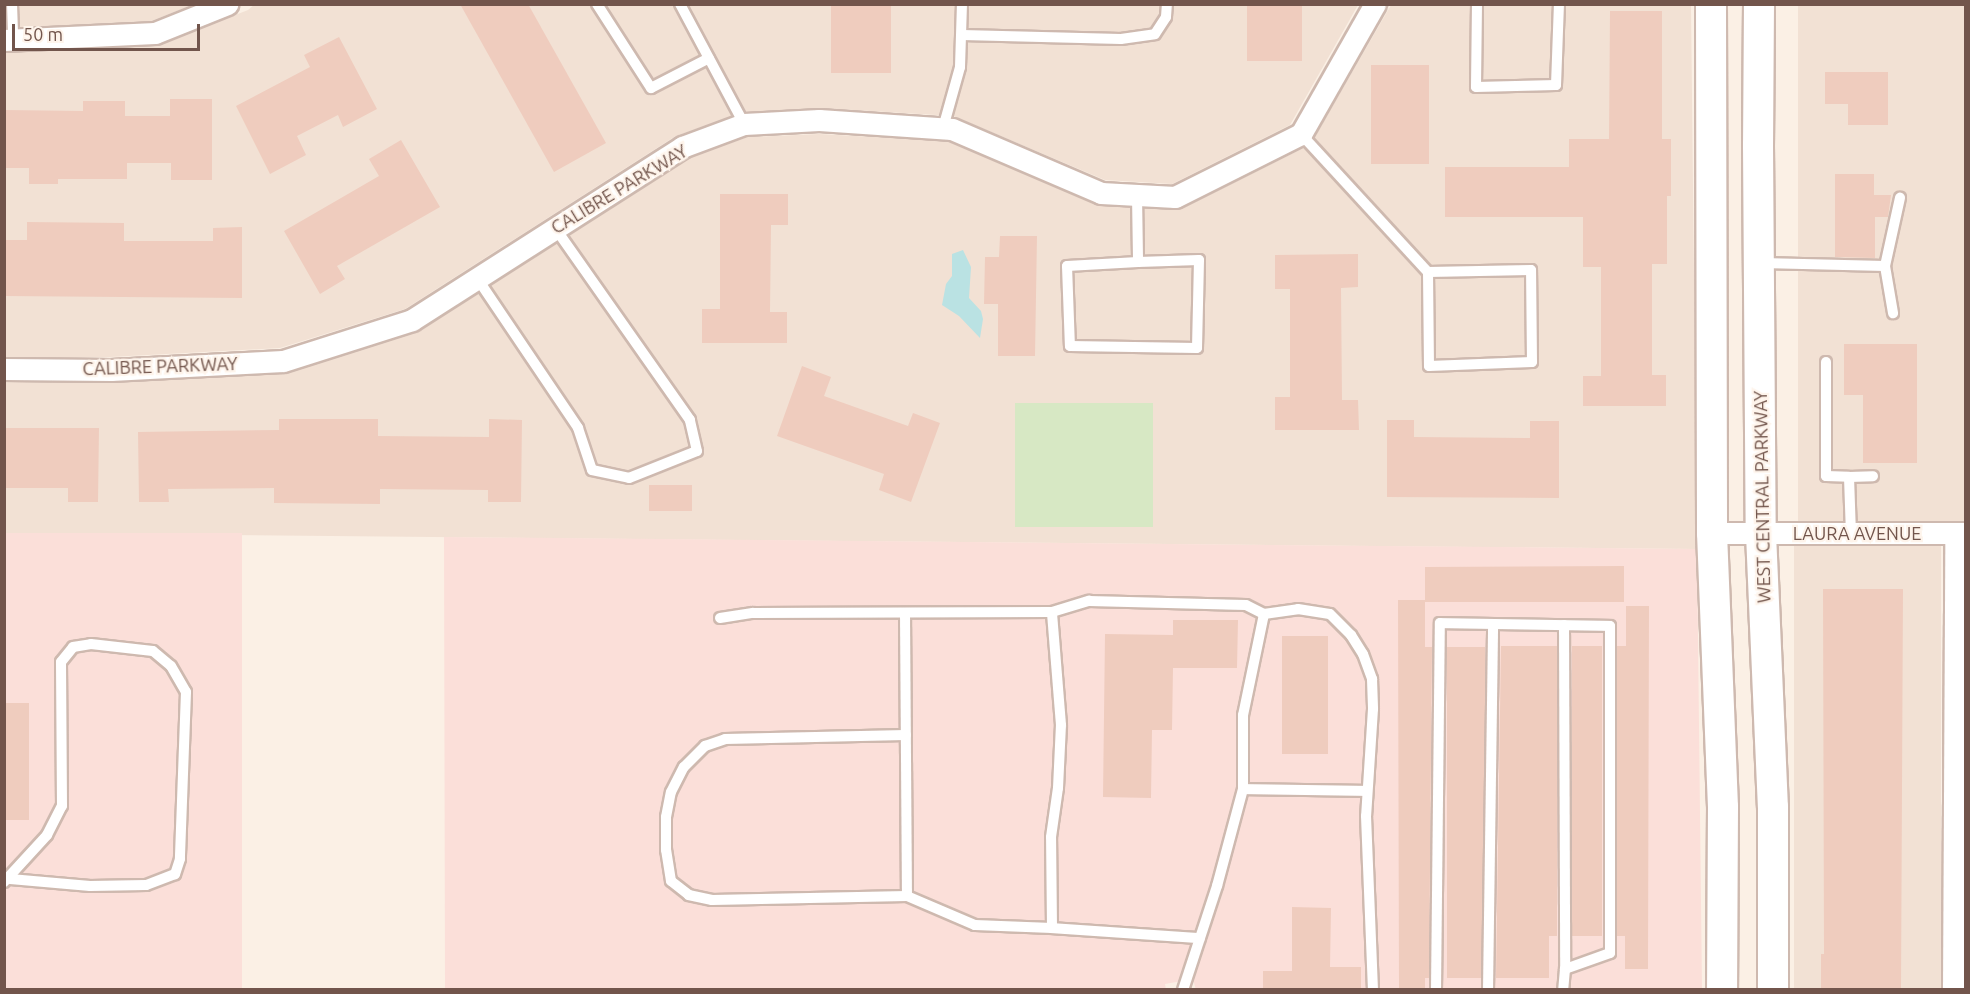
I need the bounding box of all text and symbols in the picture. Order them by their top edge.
scale bar [15,12,202,50]
text: 50 m [23,24,63,44]
street label: CALIBRE PARKWAY [547,140,691,238]
street label: CALIBRE PARKWAY [82,352,238,380]
street label: WEST CENTRAL PARKWAY [1749,391,1775,603]
street label: LAURA AVENUE [1793,522,1921,544]

